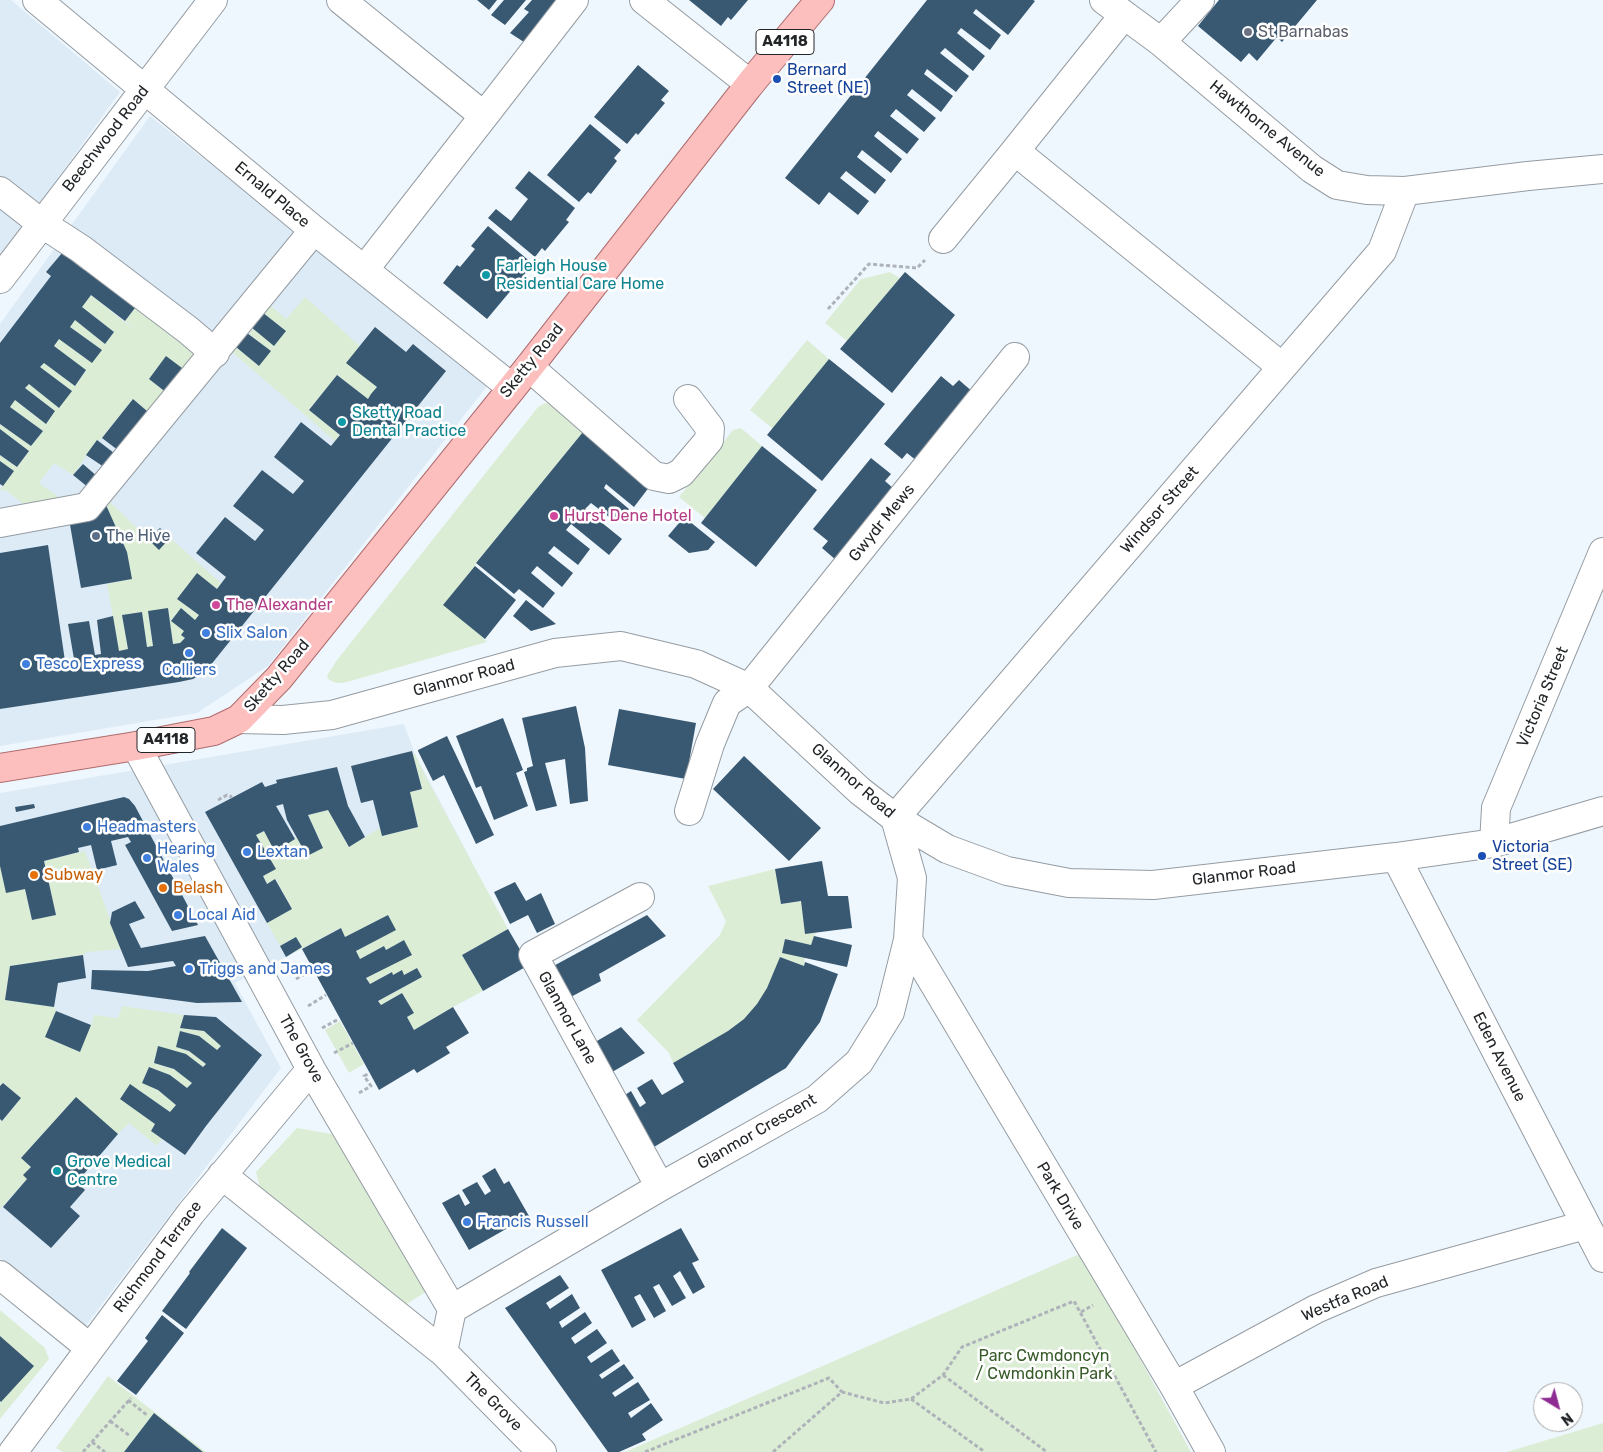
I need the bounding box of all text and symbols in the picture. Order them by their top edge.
place label: St Barnabas [1258,22,1349,42]
marker: St Barnabas [1242,26,1254,38]
road number: A4118 [756,30,814,54]
place label: Bernard Street (NE) [787,60,869,98]
marker: Bernard Street (NE) [771,73,783,85]
street label: Hawthorne Avenue [1205,77,1329,181]
street label: Beechwood Road [59,82,153,196]
street label: Ernald Place [230,158,314,232]
place label: Farleigh House Residential Care Home [496,256,664,294]
marker: Farleigh House Residential Care Home [480,269,492,281]
street label: Sketty Road [496,320,568,402]
place label: Sketty Road Dental Practice [352,403,466,441]
marker: Sketty Road Dental Practice [336,416,348,428]
street label: Windsor Street [1117,462,1203,558]
street label: Gwydr Mews [845,480,919,566]
place label: Hurst Dene Hotel [564,506,692,526]
marker: Hurst Dene Hotel [548,510,560,522]
place label: The Hive [106,526,170,546]
marker: The Hive [90,530,102,542]
place label: The Alexander [226,595,333,615]
marker: The Alexander [210,599,222,611]
place label: Slix Salon [216,623,288,643]
marker: Slix Salon [200,627,212,639]
street label: Sketty Road [240,636,314,716]
street label: Victoria Street [1513,644,1573,750]
marker: Colliers [183,647,195,659]
place label: Tesco Express [36,654,142,674]
street label: Glanmor Road [411,655,517,701]
marker: Tesco Express [20,658,32,670]
place label: Colliers [162,660,216,680]
road number: A4118 [137,728,195,752]
street label: Glanmor Road [807,739,899,823]
place label: Headmasters [97,817,196,837]
marker: Headmasters [81,821,93,833]
place label: Victoria Street (SE) [1492,837,1572,875]
place label: Hearing Wales [157,839,215,877]
place label: Lextan [257,842,308,862]
marker: Lextan [241,846,253,858]
marker: Victoria Street (SE) [1476,850,1488,862]
marker: Hearing Wales [141,852,153,864]
street label: Glanmor Road [1191,858,1297,890]
place label: Subway [44,865,103,885]
marker: Subway [28,869,40,881]
place label: Belash [173,878,223,898]
marker: Belash [157,882,169,894]
place label: Local Aid [188,905,256,925]
marker: Local Aid [172,909,184,921]
place label: Triggs and James [199,959,330,979]
marker: Triggs and James [183,963,195,975]
street label: Glanmor Lane [534,968,600,1068]
street label: Eden Avenue [1468,1009,1530,1105]
street label: The Grove [274,1012,328,1086]
street label: Glanmor Crescent [694,1090,820,1174]
place label: Grove Medical Centre [67,1152,171,1190]
street label: Park Drive [1032,1159,1088,1233]
marker: Grove Medical Centre [51,1165,63,1177]
street label: Richmond Terrace [110,1197,206,1317]
place label: Francis Russell [477,1212,589,1232]
marker: Francis Russell [461,1216,473,1228]
street label: Westfa Road [1299,1272,1391,1326]
park label: Parc Cwmdoncyn / Cwmdonkin Park [976,1346,1112,1384]
street label: The Grove [460,1369,526,1435]
north arrow [1533,1382,1583,1432]
text: N [1558,1409,1576,1428]

